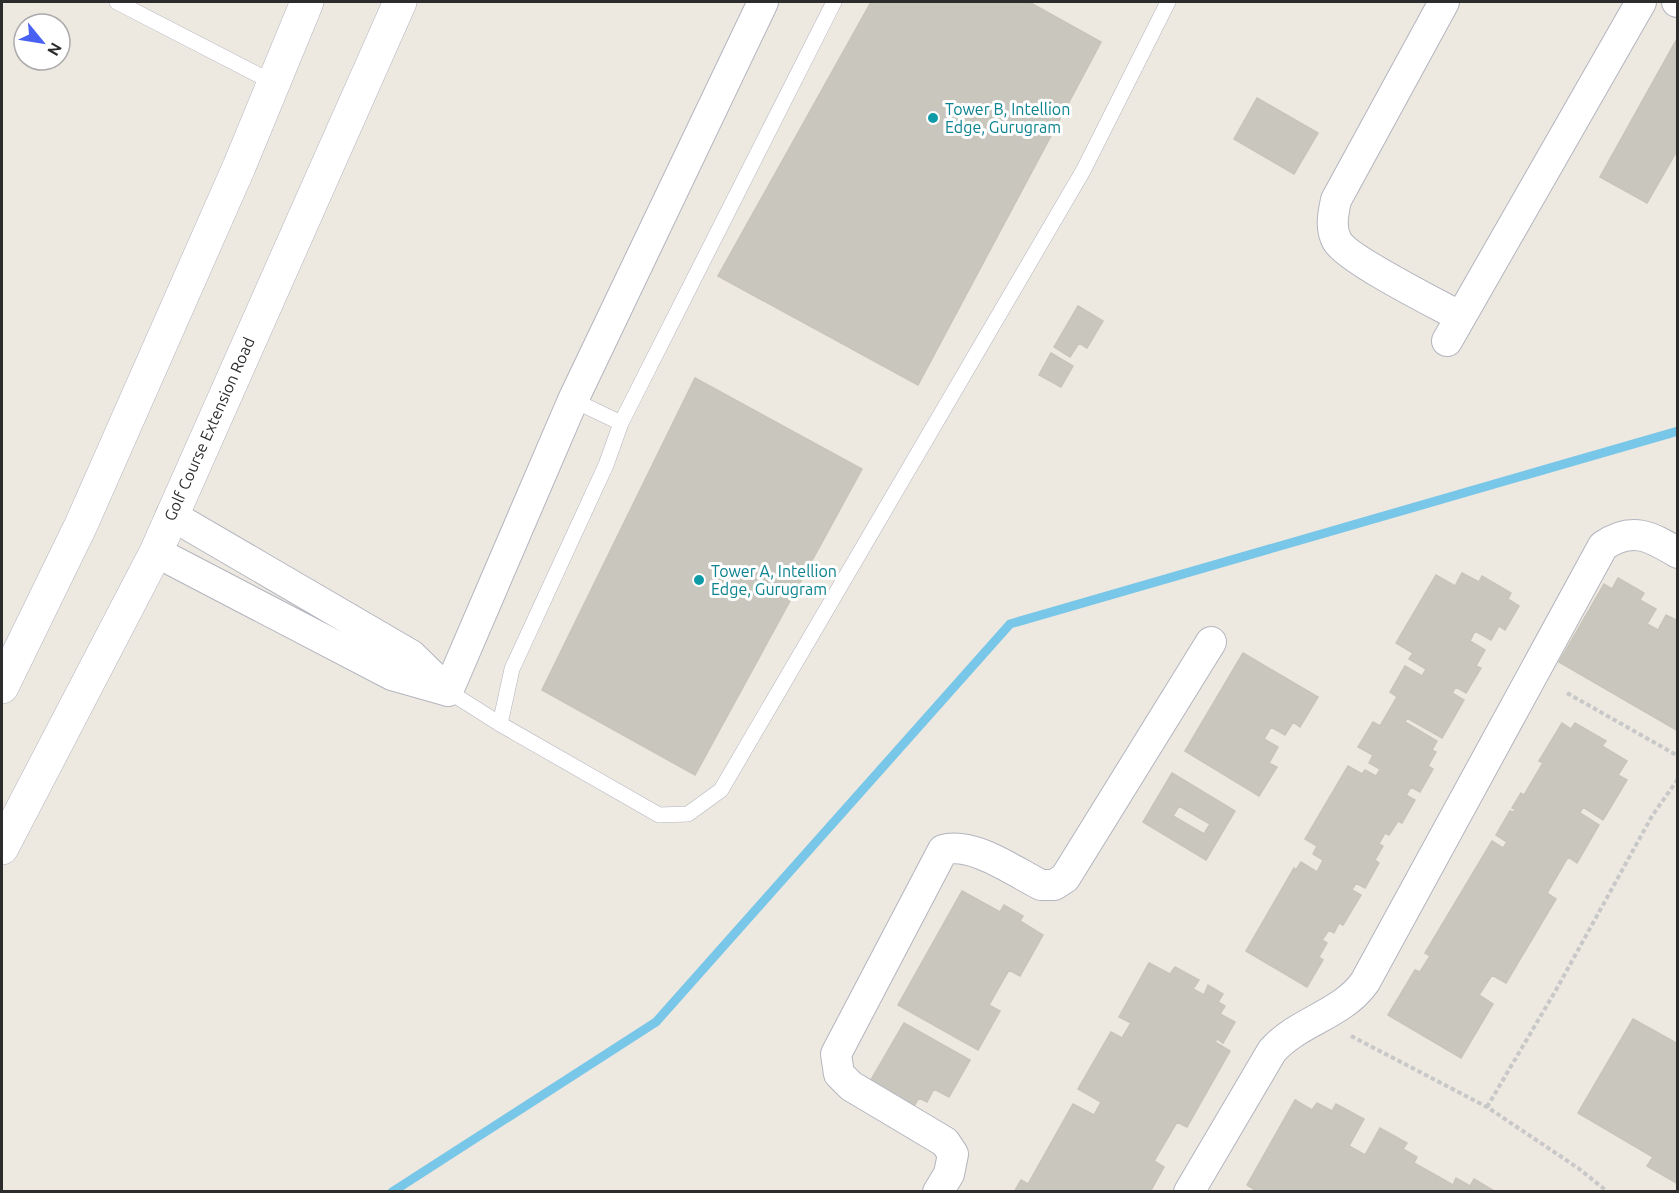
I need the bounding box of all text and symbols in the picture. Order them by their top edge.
north arrow [12,12,72,72]
text: N [44,40,66,59]
place label: Tower B, Intellion Edge, Gurugram [945,100,1070,136]
marker: Tower B, Intellion Edge, Gurugram [926,111,940,125]
street label: Golf Course Extension Road [160,334,258,524]
place label: Tower A, Intellion Edge, Gurugram [711,562,837,598]
marker: Tower A, Intellion Edge, Gurugram [692,573,706,587]

